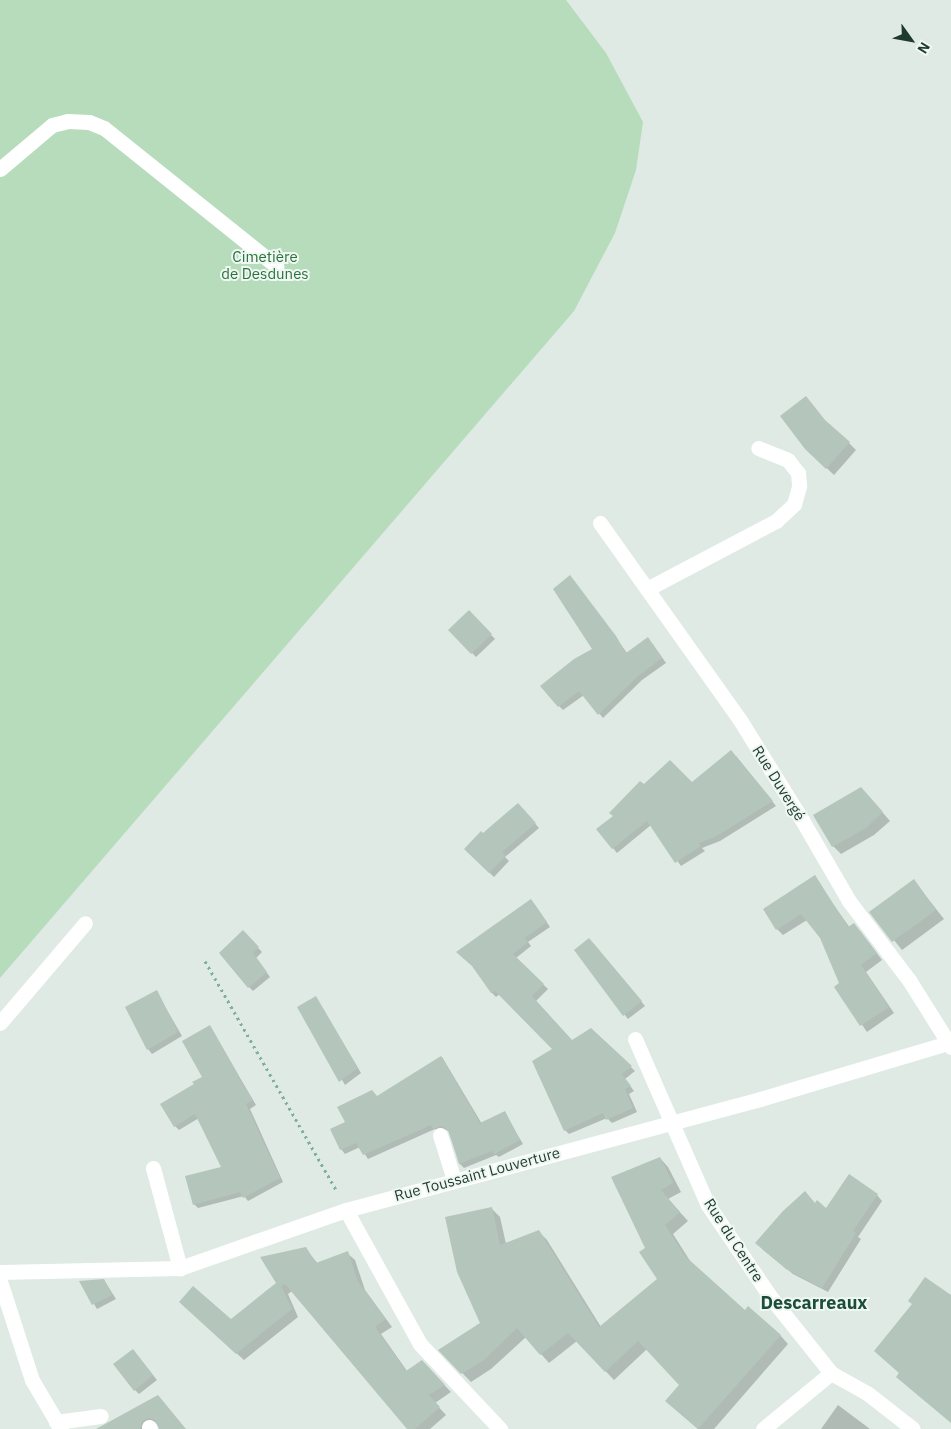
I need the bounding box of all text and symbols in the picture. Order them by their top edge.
north arrow [886,15,936,65]
text: N [913,39,934,57]
park label: Cimetière de Desdunes [221,247,309,282]
street label: Rue Duvergé [749,742,809,824]
street label: Rue Toussaint Louverture [392,1143,562,1205]
street label: Rue du Centre [700,1195,768,1285]
district label: Descarreaux [761,1292,867,1314]

